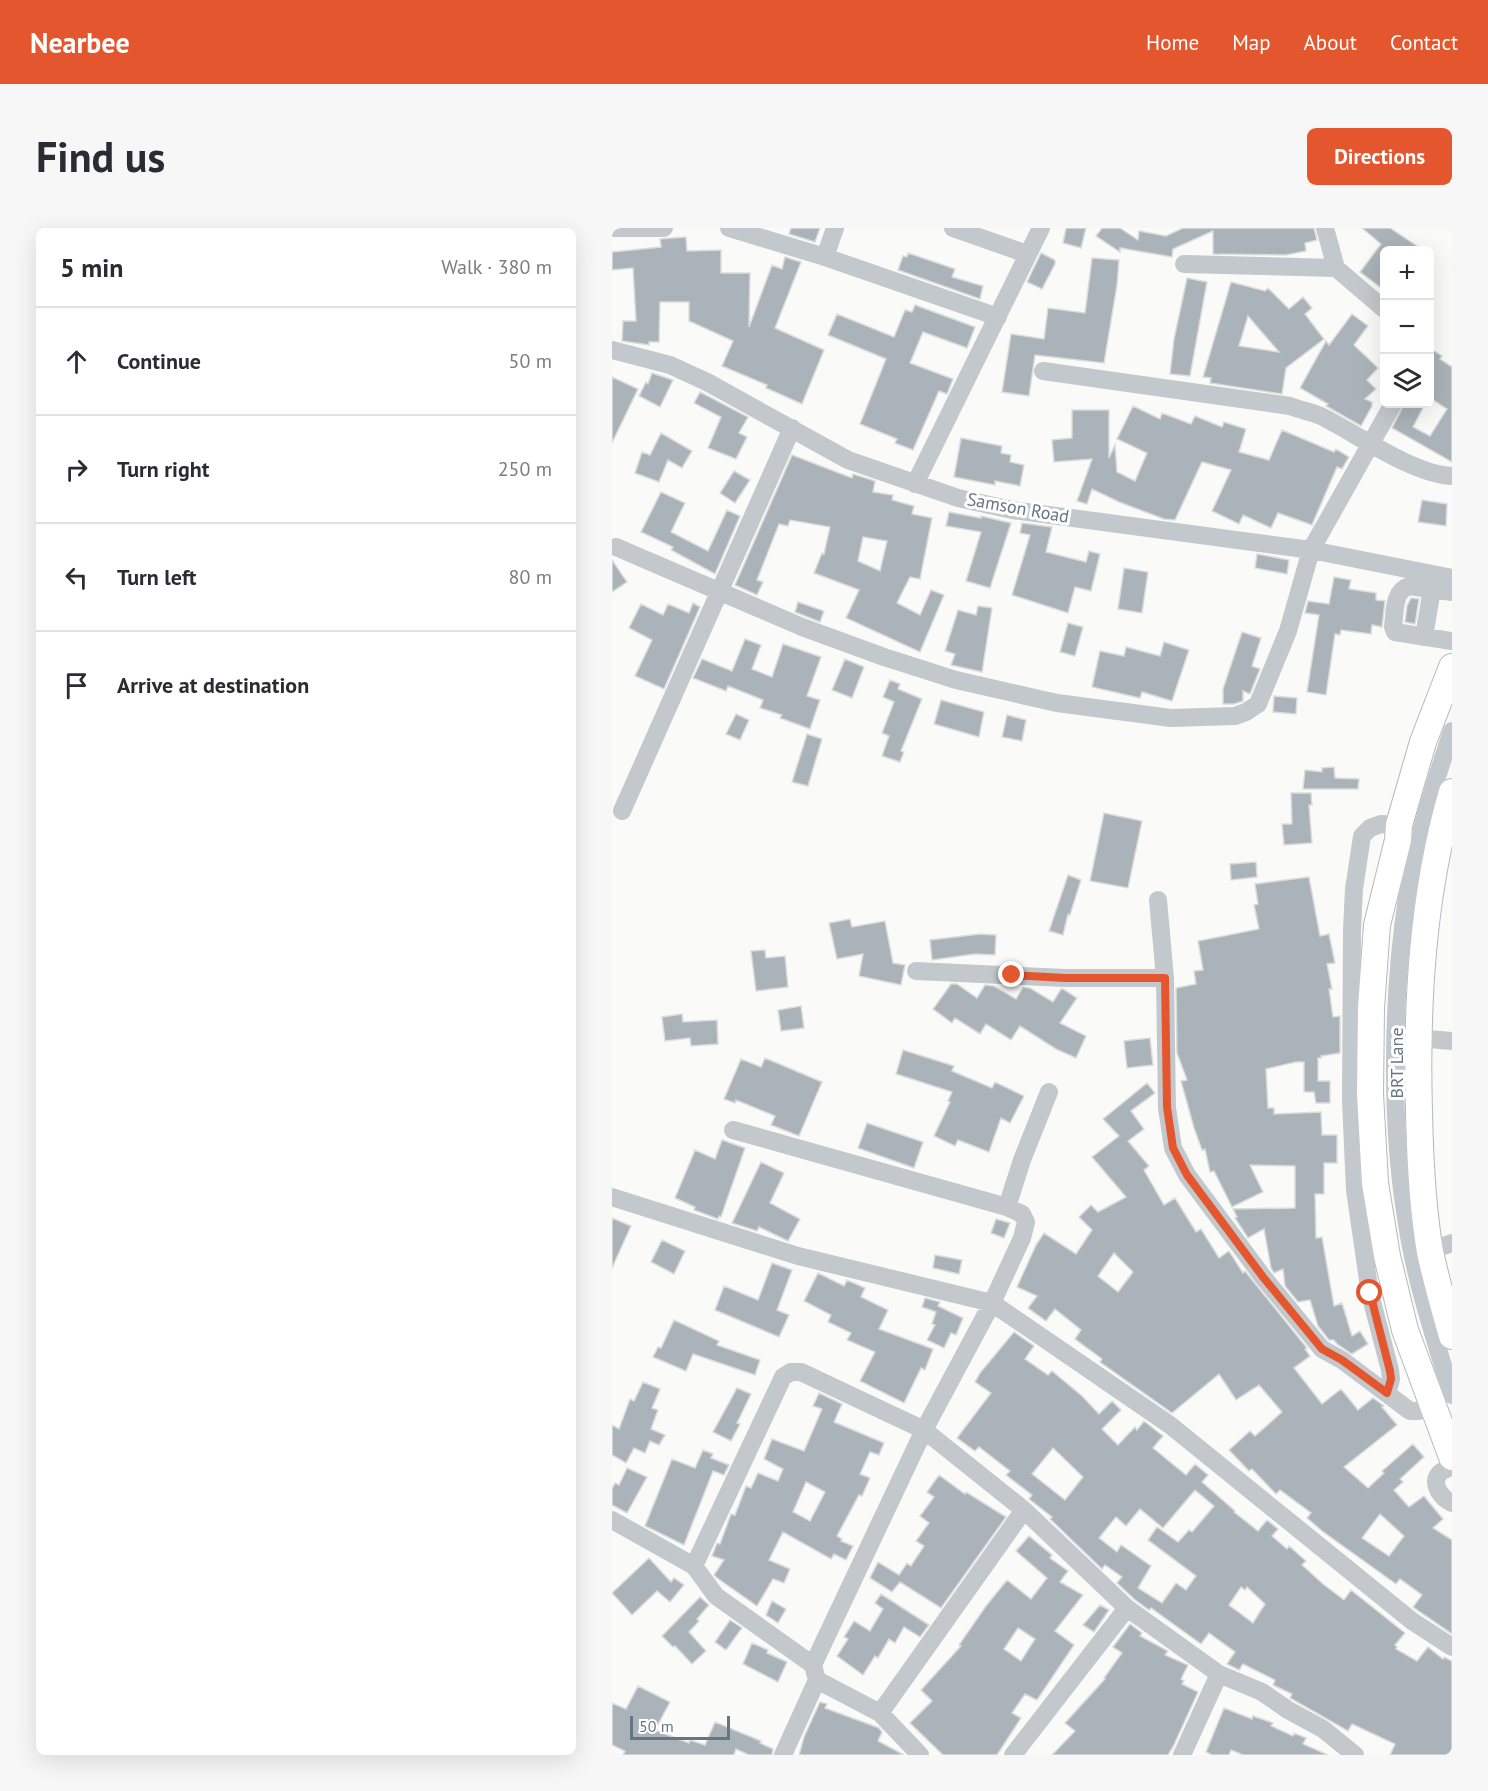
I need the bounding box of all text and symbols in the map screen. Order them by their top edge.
text: Nearbee [30,24,130,61]
text: Home [1146,29,1199,56]
text: Map [1232,29,1271,56]
text: About [1304,29,1357,56]
text: Contact [1390,29,1458,56]
button: Directions [1307,128,1452,185]
text: Find us [36,129,165,184]
map controls [1380,246,1434,408]
button: + [1380,246,1434,300]
text: 5 min [60,251,123,284]
text: Walk · 380 m [441,254,552,280]
button: − [1380,300,1434,354]
icon: ahead [60,345,93,378]
text: Continue [117,347,201,375]
text: 50 m [509,348,552,374]
button: layers [1380,354,1434,408]
icon: right [60,453,93,486]
text: Turn right [117,455,209,483]
text: 250 m [498,456,552,482]
street label: Samson Road [965,487,1071,528]
icon: left [60,561,93,594]
text: Turn left [117,563,197,591]
text: 80 m [509,564,552,590]
icon: arrive [60,669,93,702]
text: Arrive at destination [117,671,309,699]
route end [998,961,1024,987]
street label: BRT Lane [1385,1027,1408,1099]
route start [1356,1279,1382,1305]
scale bar [630,1713,730,1740]
text: 50 m [639,1716,674,1736]

